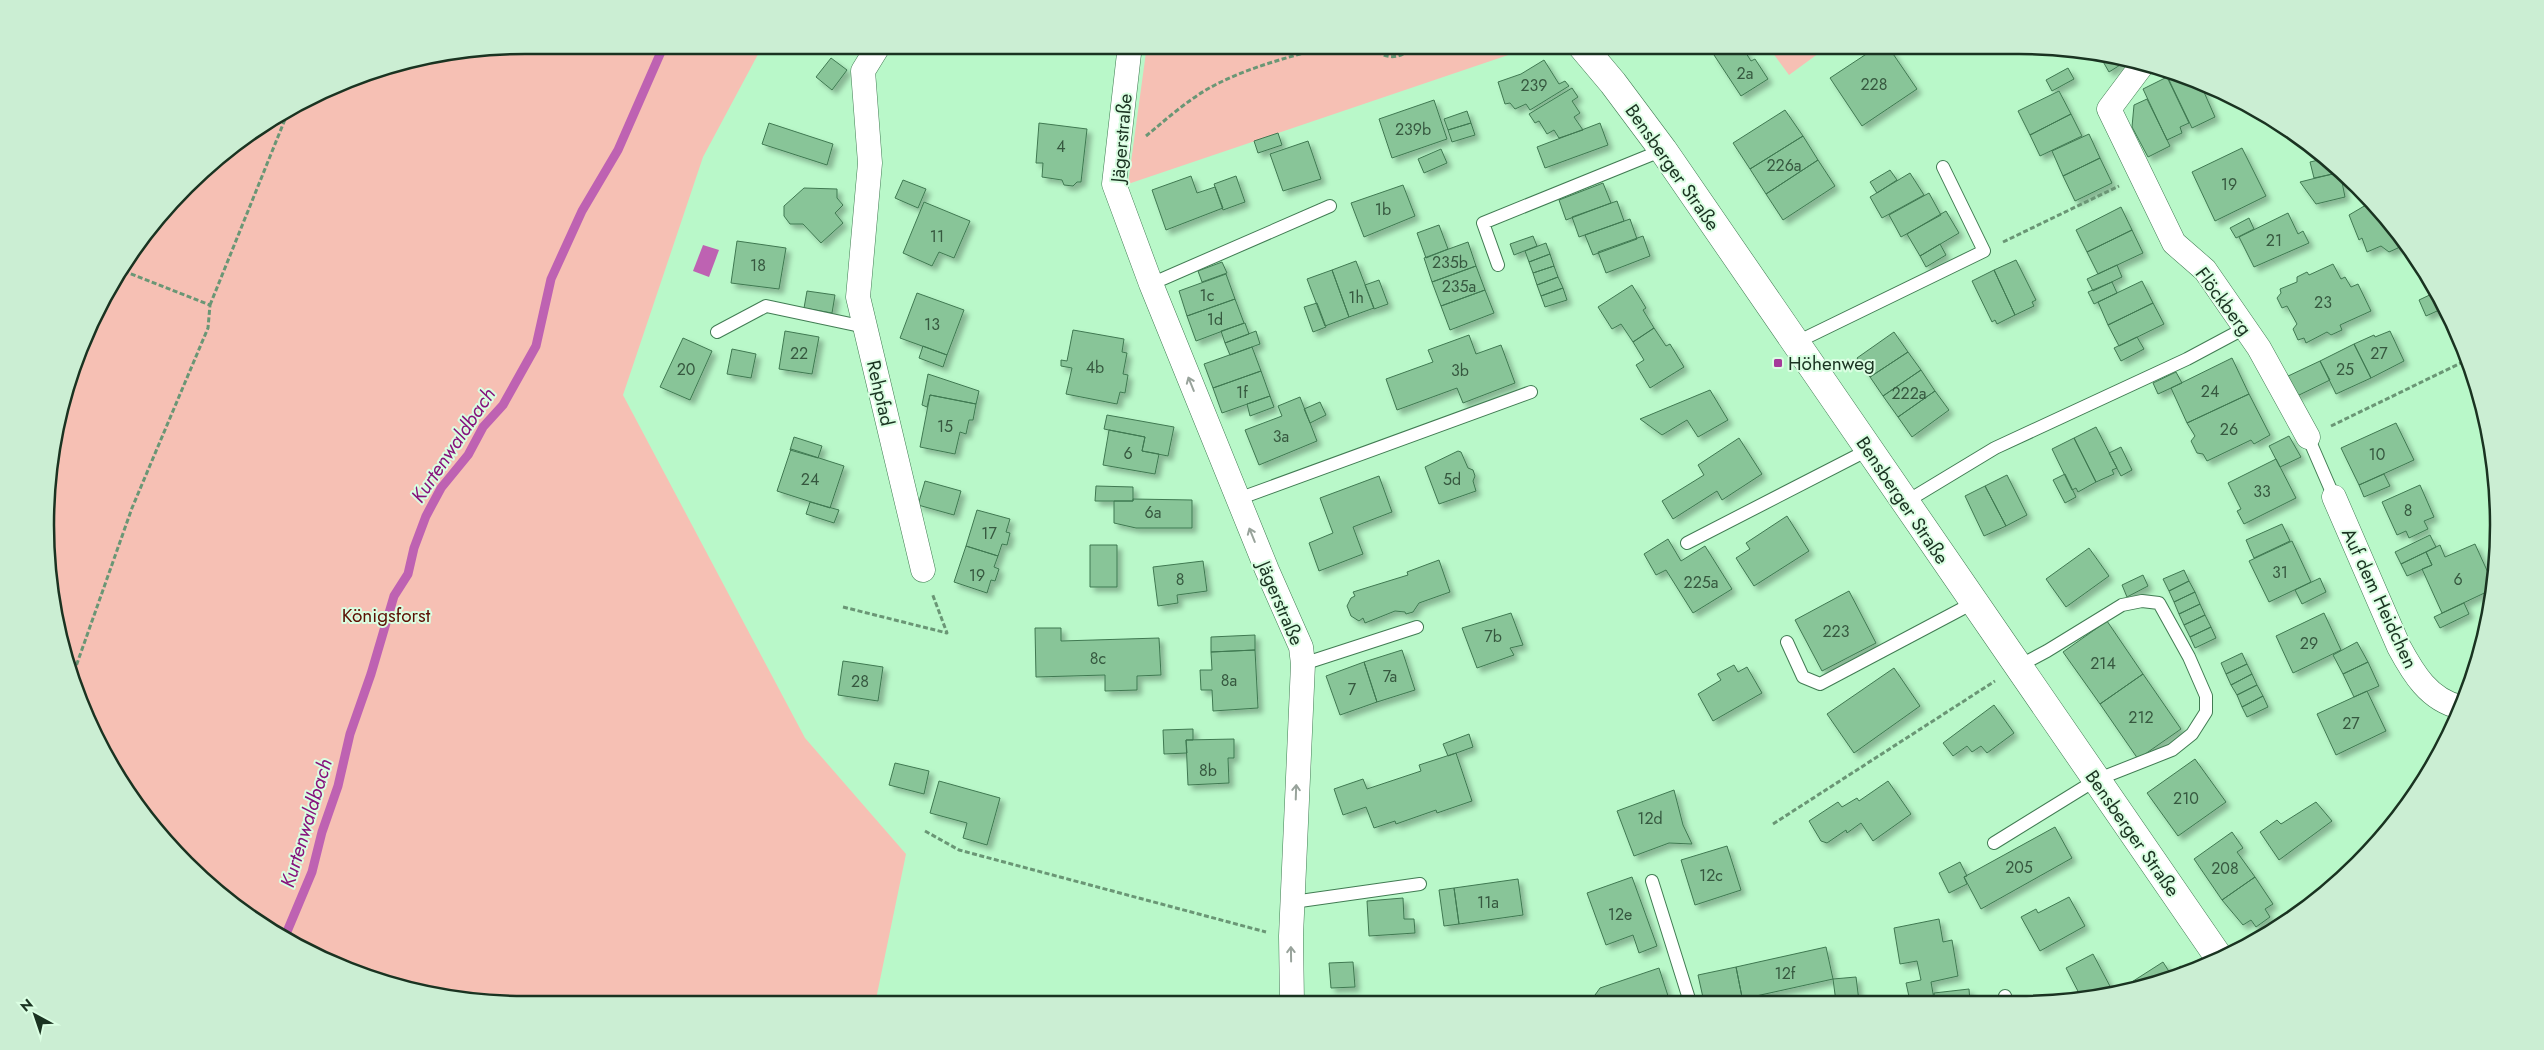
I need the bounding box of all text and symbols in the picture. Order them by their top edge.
house number: 2a [1737,62,1753,85]
house number: 228 [1861,73,1887,96]
house number: 239 [1520,74,1548,97]
street label: Jägerstraße [1104,92,1139,187]
street label: Bensberger Straße [1619,99,1726,236]
house number: 239b [1395,118,1431,141]
house number: 4 [1056,135,1066,158]
house number: 226a [1766,154,1802,177]
house number: 19 [2221,173,2237,196]
house number: 1b [1375,198,1391,221]
house number: 11 [930,225,944,248]
house number: 21 [2266,229,2282,252]
house number: 235b [1432,251,1468,274]
house number: 18 [750,254,766,277]
street label: Flöckberg [2189,261,2258,341]
house number: 235a [1442,275,1476,298]
house number: 1c [1200,284,1214,307]
house number: 1h [1348,286,1364,309]
house number: 23 [2314,291,2332,314]
house number: 1d [1207,308,1223,331]
house number: 13 [924,313,940,336]
house number: 22 [790,342,808,365]
house number: 27 [2370,342,2388,365]
place label: Höhenweg [1788,350,1875,377]
house number: 4b [1086,356,1104,379]
marker: Höhenweg [1772,357,1784,369]
house number: 20 [677,358,695,381]
street label: Rehpfad [860,358,901,429]
house number: 25 [2336,358,2354,381]
house number: 3b [1451,359,1469,382]
one-way arrow [1186,377,1195,392]
house number: 24 [2201,380,2219,403]
house number: 1f [1236,381,1248,404]
water label: Kurtenwaldbach [404,382,503,509]
house number: 222a [1891,382,1927,405]
house number: 15 [937,415,953,438]
house number: 26 [2220,418,2238,441]
house number: 3a [1273,425,1289,448]
street label: Bensberger Straße [1850,431,1956,570]
house number: 6 [1123,442,1133,465]
house number: 10 [2369,443,2385,466]
house number: 24 [801,468,819,491]
house number: 5d [1443,468,1461,491]
house number: 33 [2253,480,2271,503]
house number: 8 [2404,499,2412,522]
house number: 6a [1145,501,1161,524]
house number: 17 [981,522,997,545]
street label: Auf dem Heidchen [2335,523,2424,673]
one-way arrow [1247,527,1256,542]
street label: Jägerstraße [1249,554,1310,650]
house number: 31 [2272,561,2288,584]
house number: 19 [969,564,985,587]
house number: 8 [1176,568,1184,591]
house number: 6 [2453,568,2463,591]
house number: 225a [1684,571,1718,594]
park label: Königsforst [342,602,431,629]
house number: 223 [1823,620,1850,643]
house number: 7b [1484,625,1502,648]
house number: 29 [2300,632,2318,655]
house number: 8c [1090,647,1106,670]
house number: 214 [2090,652,2116,675]
house number: 7a [1383,665,1397,688]
house number: 8a [1221,669,1237,692]
house number: 28 [851,670,869,693]
house number: 7 [1348,678,1357,701]
house number: 212 [2128,706,2154,729]
house number: 27 [2342,712,2360,735]
water label: Kurtenwaldbach [273,755,340,891]
house number: 8b [1199,759,1217,782]
street label: Bensberger Straße [2079,765,2186,902]
one-way arrow [1292,784,1301,800]
house number: 210 [2173,787,2199,810]
house number: 12d [1637,807,1663,830]
house number: 205 [2005,856,2033,879]
house number: 208 [2211,857,2239,880]
house number: 12c [1699,864,1723,887]
house number: 11a [1477,891,1499,914]
house number: 12e [1608,903,1632,926]
one-way arrow [1286,946,1296,962]
house number: 12f [1775,962,1796,985]
north arrow [10,990,60,1040]
text: N [16,994,37,1016]

